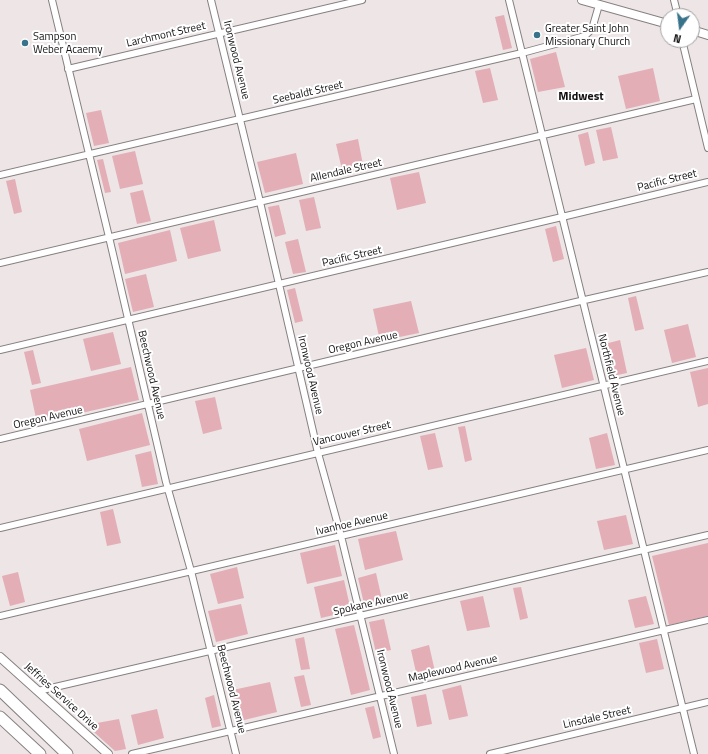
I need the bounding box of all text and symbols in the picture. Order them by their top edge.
north arrow [660,8,700,48]
street label: Larchmont Street [125,19,207,51]
street label: Ironwood Avenue [220,19,252,101]
place label: Greater Saint John Missionary Church [545,22,630,48]
place label: Sampson Weber Acaemy [33,30,102,56]
marker: Greater Saint John Missionary Church [532,30,542,40]
text: N [672,30,683,47]
marker: Sampson Weber Acaemy [20,38,30,48]
street label: Seebaldt Street [272,79,344,107]
district label: Midwest [558,90,604,104]
street label: Allendale Street [309,156,383,186]
street label: Pacific Street [636,167,698,195]
street label: Pacific Street [321,244,383,270]
street label: Beechwood Avenue [134,329,168,421]
street label: Oregon Avenue [327,329,399,357]
street label: Northfield Avenue [594,333,628,417]
street label: Ironwood Avenue [294,334,326,416]
street label: Oregon Avenue [12,404,84,432]
street label: Vancouver Street [312,419,392,449]
street label: Ivanhoe Avenue [315,509,389,539]
street label: Spokane Avenue [332,589,410,619]
street label: Beechwood Avenue [214,643,248,735]
street label: Ironwood Avenue [373,648,405,730]
street label: Maplewood Avenue [407,652,499,686]
street label: Jeffries Service Drive [21,660,101,734]
street label: Linsdale Street [562,704,632,732]

